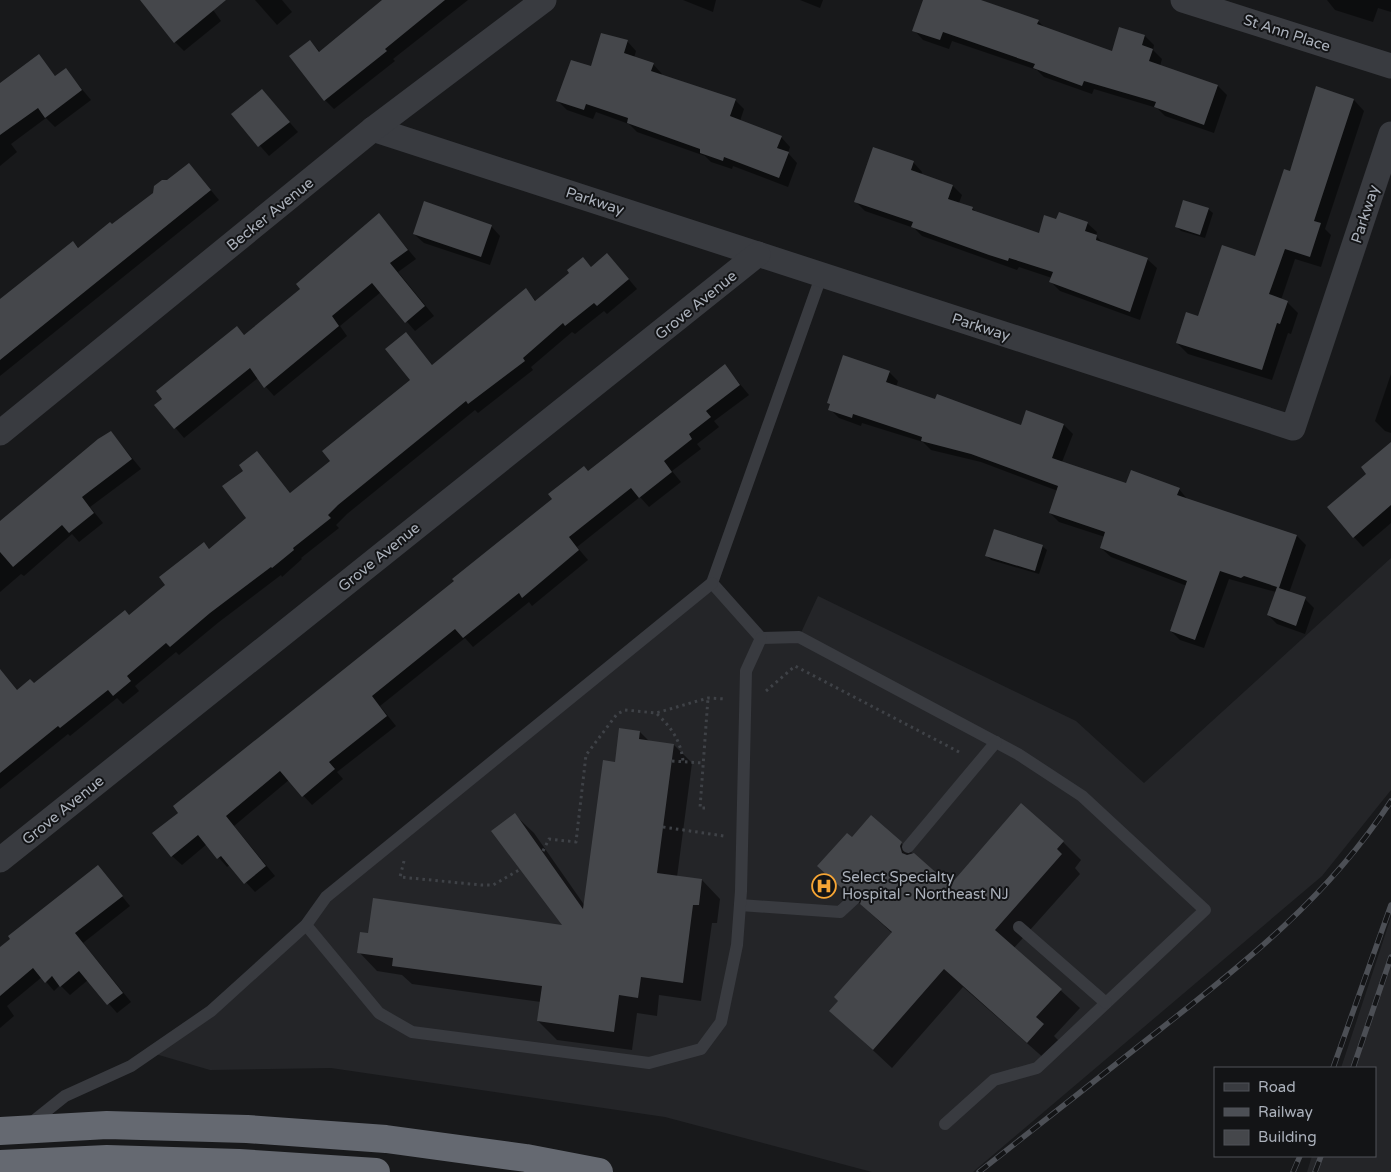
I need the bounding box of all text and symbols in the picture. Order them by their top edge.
street label: St Ann Place [1241,10,1333,56]
street label: Becker Avenue [223,173,317,255]
street label: Parkway [564,183,626,219]
street label: Parkway [1347,183,1383,245]
street label: Grove Avenue [652,267,740,343]
street label: Parkway [950,309,1012,345]
street label: Grove Avenue [335,519,423,595]
street label: Grove Avenue [19,772,107,848]
place label: Select Specialty Hospital - Northeast NJ [842,868,1009,903]
hospital icon: Select Specialty Hospital - Northeast NJ [811,873,837,899]
legend [1214,1067,1376,1157]
text: Road [1258,1078,1296,1096]
text: Railway [1258,1103,1313,1121]
text: Building [1258,1128,1317,1146]

